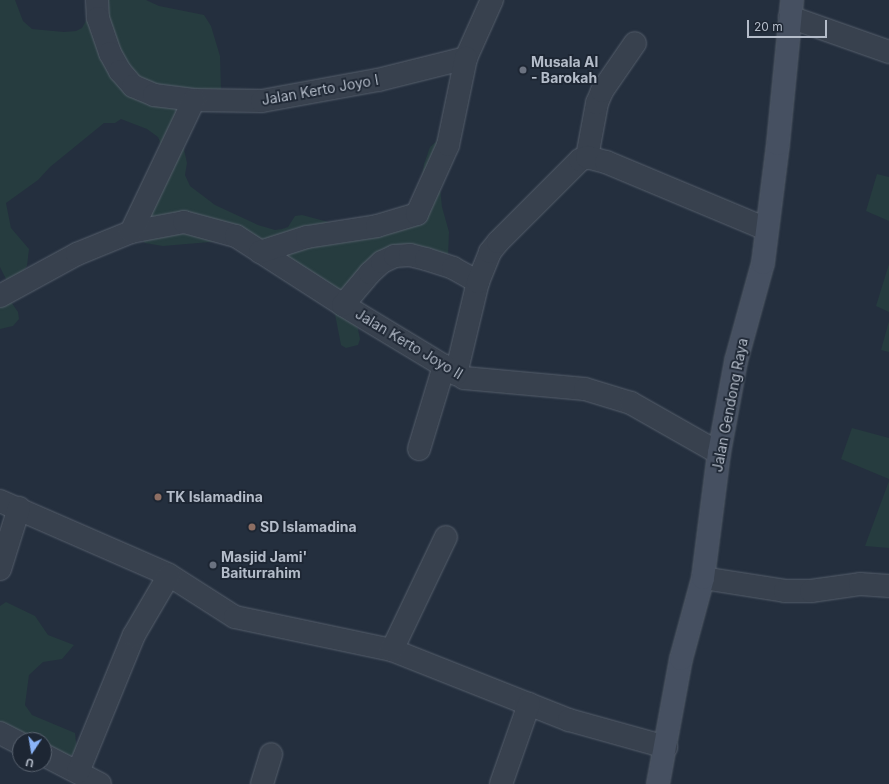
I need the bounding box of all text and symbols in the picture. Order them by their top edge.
scale bar [749,12,829,38]
text: 20 m [754,19,783,34]
place label: Musala Al - Barokah [531,54,598,86]
marker: Musala Al - Barokah [518,65,528,75]
street label: Jalan Kerto Joyo I [260,71,380,109]
street label: Jalan Kerto Joyo II [352,305,466,383]
street label: Jalan Gendong Raya [709,337,751,473]
place label: TK Islamadina [166,489,263,505]
marker: TK Islamadina [153,492,163,502]
place label: SD Islamadina [260,519,357,535]
marker: SD Islamadina [247,522,257,532]
place label: Masjid Jami' Baiturrahim [221,549,307,582]
marker: Masjid Jami' Baiturrahim [208,560,218,570]
north arrow [12,732,52,772]
text: U [24,755,35,770]

